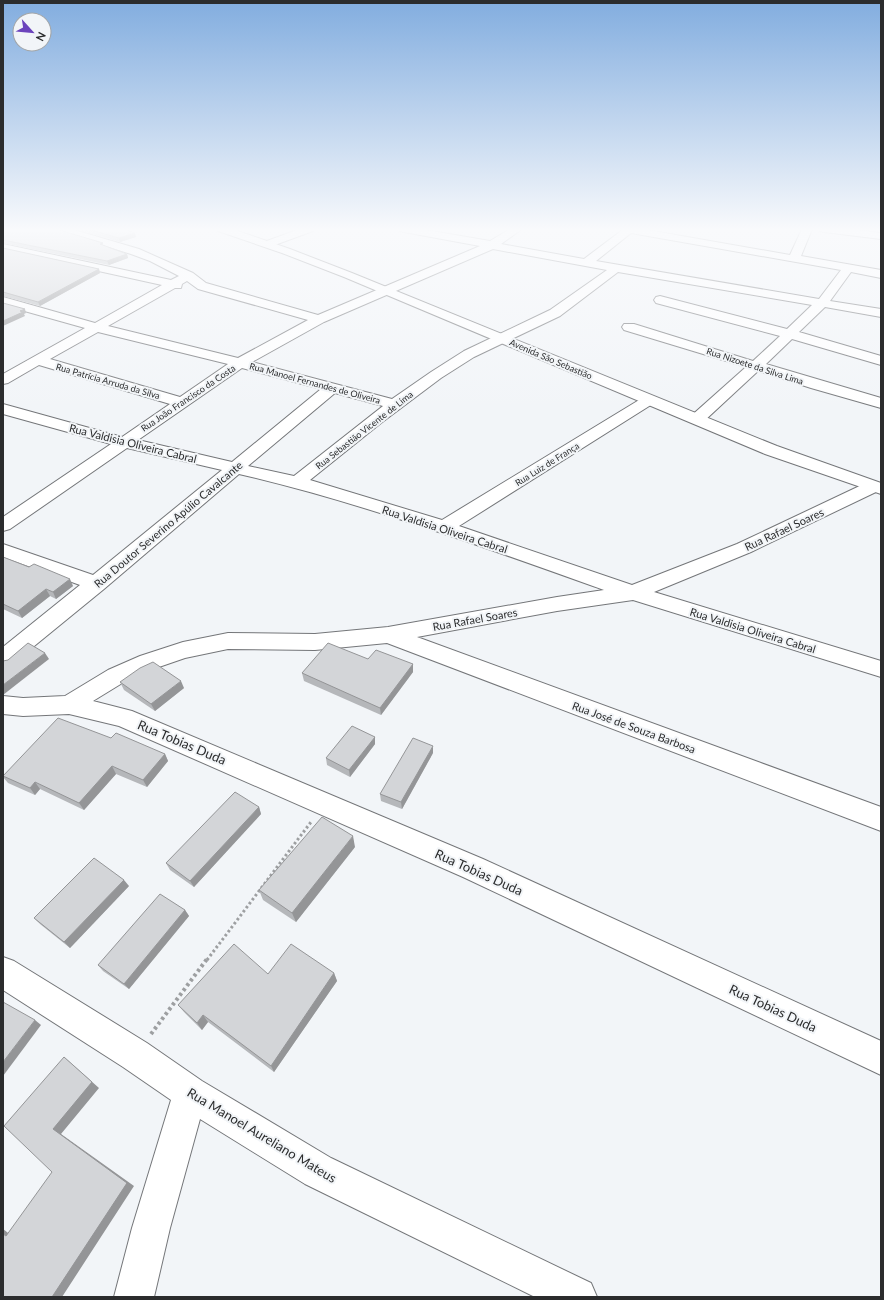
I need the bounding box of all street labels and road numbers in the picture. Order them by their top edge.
street label: Avenida São Sebastião [508,337,594,381]
street label: Rua Nizoete da Silva Lima [705,345,805,387]
street label: Rua Manoel Fernandes de Oliveira [248,360,382,406]
street label: Rua Patrícia Arruda da Silva [55,361,161,401]
street label: Rua João Francisco da Costa [139,362,237,434]
street label: Rua Sebastião Vicente de Lima [313,389,415,471]
street label: Rua Valdisia Oliveira Cabral [68,421,198,465]
street label: Rua Luiz de França [513,440,581,488]
street label: Rua Doutor Severino Apúlio Cavalcante [91,458,245,590]
street label: Rua Valdisia Oliveira Cabral [381,503,509,555]
street label: Rua Rafael Soares [742,505,826,553]
street label: Rua Rafael Soares [432,605,519,633]
street label: Rua Valdisia Oliveira Cabral [688,605,818,655]
street label: Rua José de Souza Barbosa [571,699,697,755]
street label: Rua Tobias Duda [135,716,229,768]
street label: Rua Tobias Duda [433,845,525,899]
street label: Rua Tobias Duda [727,981,819,1035]
street label: Rua Manoel Aureliano Mateus [185,1084,340,1186]

